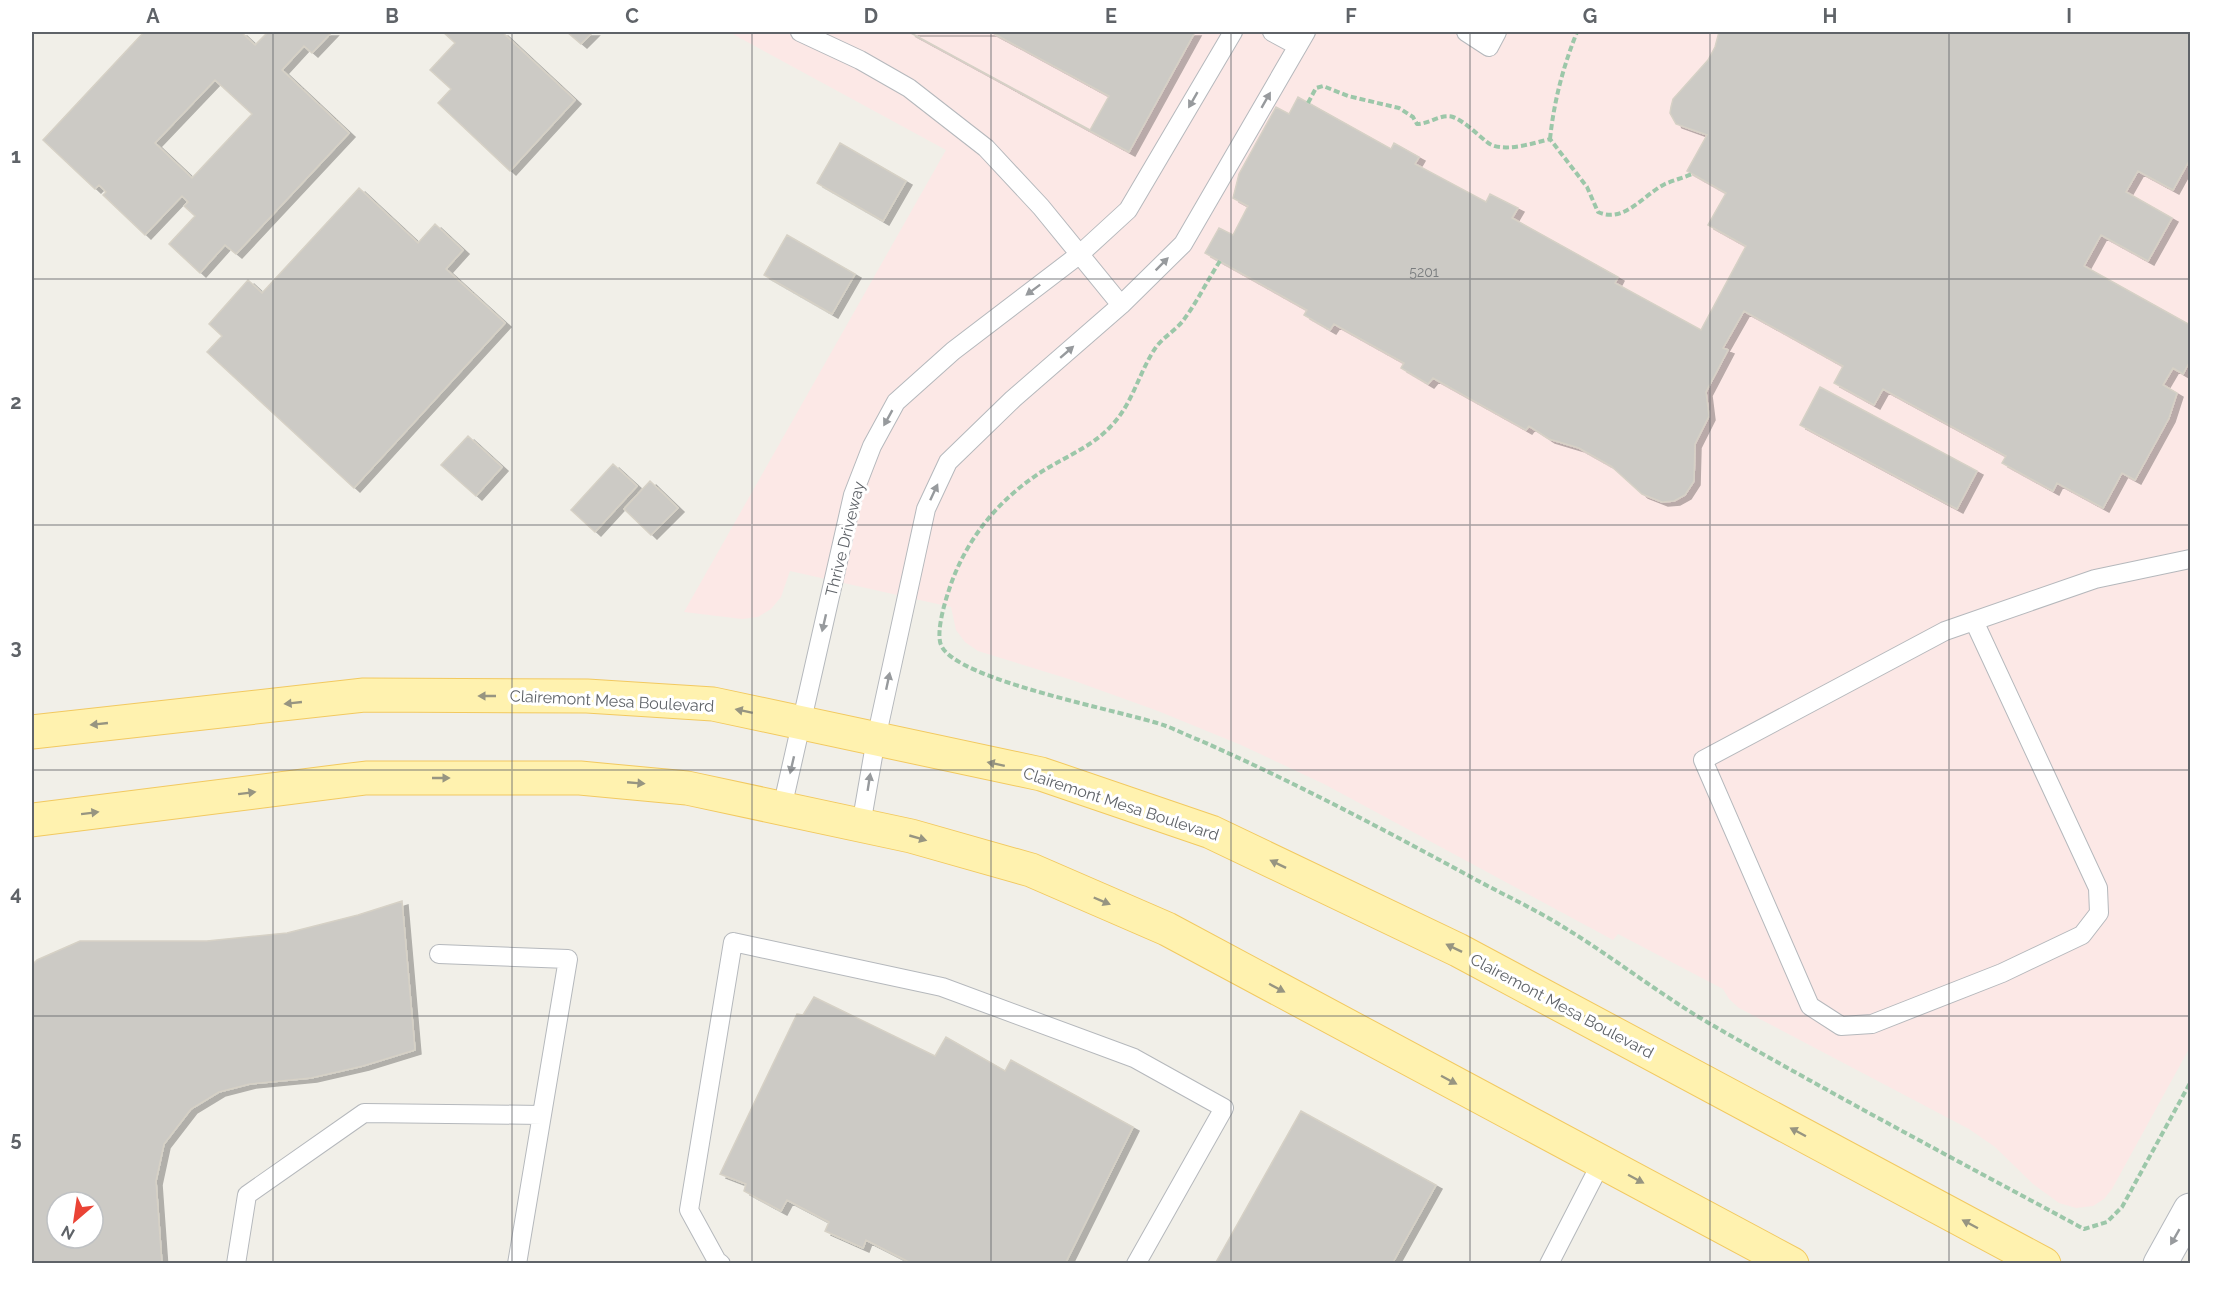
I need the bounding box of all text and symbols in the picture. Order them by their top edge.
text: A [146,4,160,28]
text: B [385,4,399,28]
text: C [625,4,639,28]
text: D [864,4,878,28]
text: E [1105,4,1117,28]
text: F [1345,4,1357,28]
text: G [1583,4,1597,28]
text: H [1823,4,1837,28]
text: I [2066,4,2072,28]
one-way arrow [1261,91,1271,108]
one-way arrow [1187,92,1198,108]
text: 1 [11,144,21,168]
one-way arrow [1155,257,1170,271]
house number: 5201 [1409,264,1439,280]
one-way arrow [1025,284,1041,296]
one-way arrow [1059,346,1074,359]
text: 2 [10,390,22,414]
one-way arrow [883,410,893,427]
street label: Thrive Driveway [822,479,869,598]
one-way arrow [930,484,939,501]
one-way arrow [819,614,828,633]
text: 3 [10,635,22,659]
one-way arrow [884,672,893,691]
street label: Clairemont Mesa Boulevard [509,686,715,716]
one-way arrow [478,691,497,701]
one-way arrow [283,698,302,708]
one-way arrow [735,705,753,715]
one-way arrow [89,720,108,729]
one-way arrow [786,756,796,775]
one-way arrow [986,759,1005,769]
street label: Clairemont Mesa Boulevard [1021,763,1221,845]
one-way arrow [864,772,873,791]
one-way arrow [431,773,450,783]
one-way arrow [626,778,645,788]
one-way arrow [237,788,256,797]
one-way arrow [80,808,99,817]
one-way arrow [909,833,928,843]
one-way arrow [1269,859,1286,868]
text: 4 [10,881,22,905]
one-way arrow [1094,896,1112,906]
one-way arrow [1445,943,1462,953]
street label: Clairemont Mesa Boulevard [1467,950,1657,1062]
one-way arrow [1269,983,1286,993]
one-way arrow [1441,1075,1458,1085]
text: 5 [10,1127,22,1151]
one-way arrow [1789,1127,1806,1137]
one-way arrow [1627,1174,1644,1184]
north arrow [45,1190,105,1250]
one-way arrow [1961,1219,1978,1229]
text: N [58,1221,78,1244]
one-way arrow [2170,1229,2181,1245]

